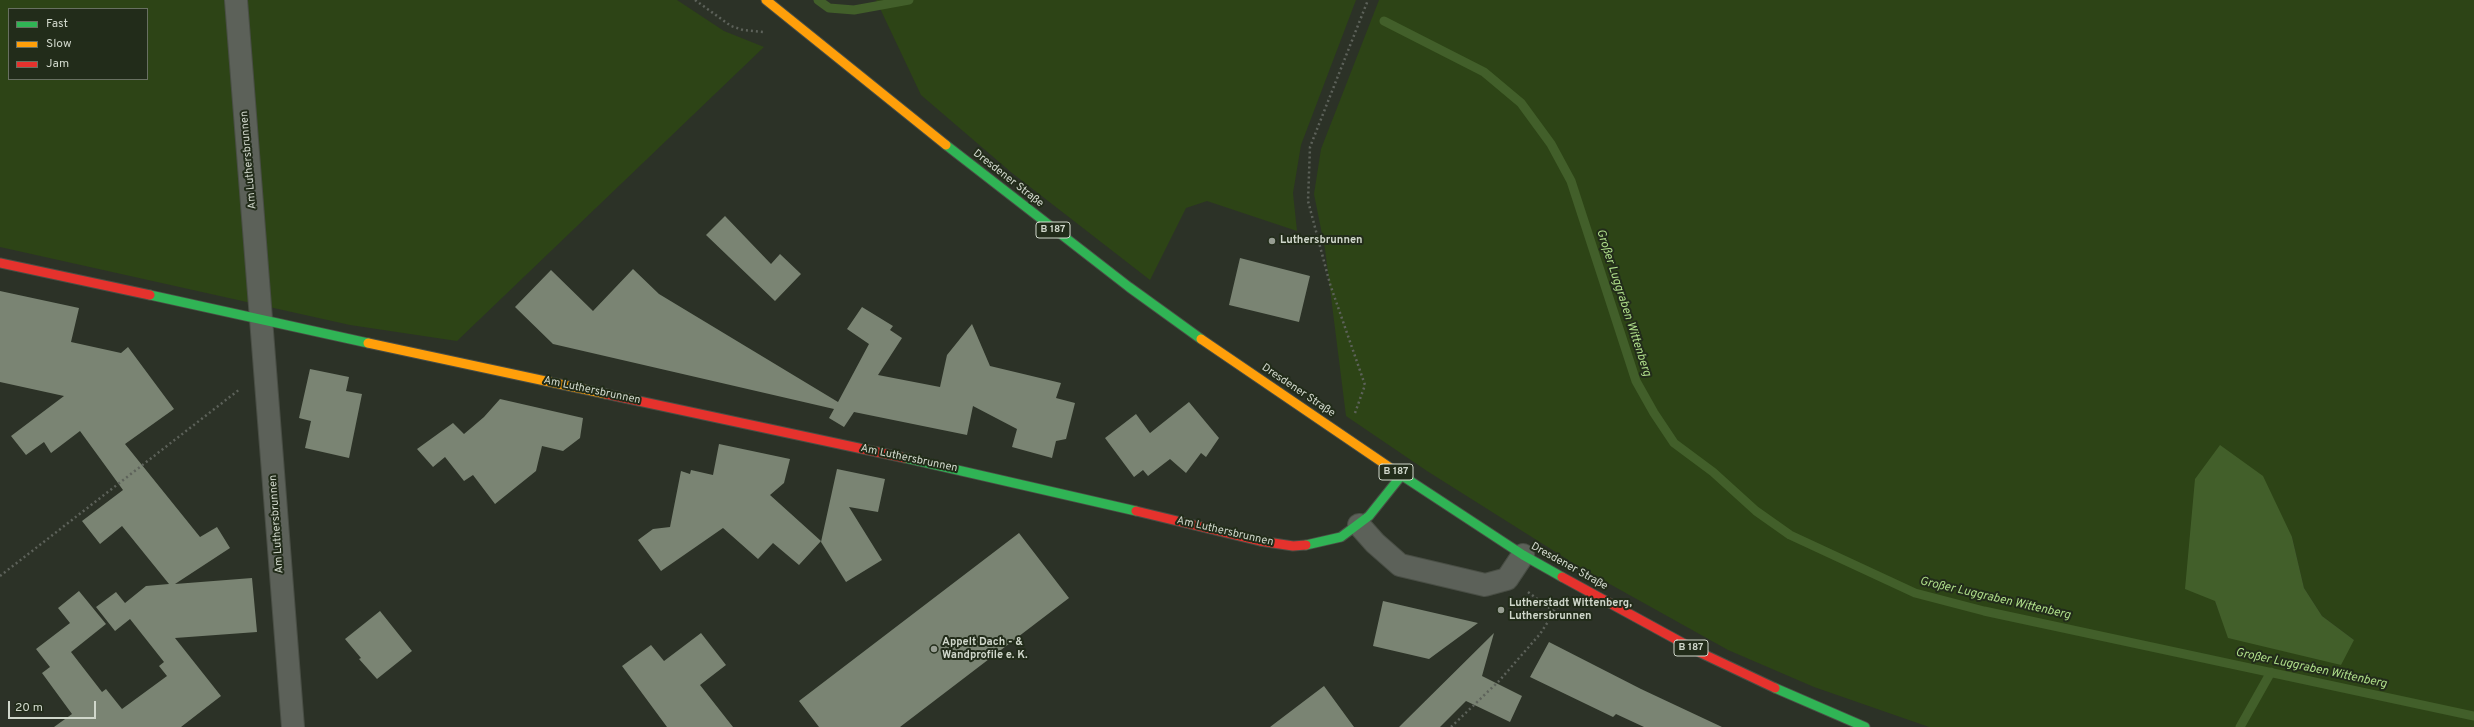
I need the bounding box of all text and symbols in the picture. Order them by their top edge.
legend [8,8,148,80]
text: Fast [46,16,68,32]
text: Slow [46,36,72,52]
text: Jam [46,56,69,72]
street label: Am Luthersbrunnen [238,110,260,210]
street label: Dresdener Straße [970,147,1046,211]
road number: B 187 [1036,222,1070,238]
water label: Großer Luggraben Wittenberg [1592,227,1654,379]
place label: Luthersbrunnen [1280,234,1363,248]
marker: Luthersbrunnen [1267,236,1277,246]
street label: Dresdener Straße [1259,362,1337,420]
street label: Am Luthersbrunnen [542,374,642,408]
street label: Am Luthersbrunnen [859,442,959,476]
road number: B 187 [1379,464,1413,480]
street label: Am Luthersbrunnen [267,474,287,574]
street label: Am Luthersbrunnen [1175,514,1275,550]
street label: Dresdener Straße [1528,540,1610,594]
water label: Großer Luggraben Wittenberg [1918,575,2072,623]
place label: Lutherstadt Wittenberg, Luthersbrunnen [1509,597,1632,623]
marker: Lutherstadt Wittenberg, Luthersbrunnen [1496,605,1506,615]
place label: Appelt Dach - & Wandprofile e. K. [942,636,1028,662]
road number: B 187 [1674,640,1708,656]
marker: Appelt Dach - & Wandprofile e. K. [929,644,939,654]
water label: Großer Luggraben Wittenberg [2234,646,2388,692]
scale bar [10,693,98,719]
text: 20 m [15,700,43,716]

